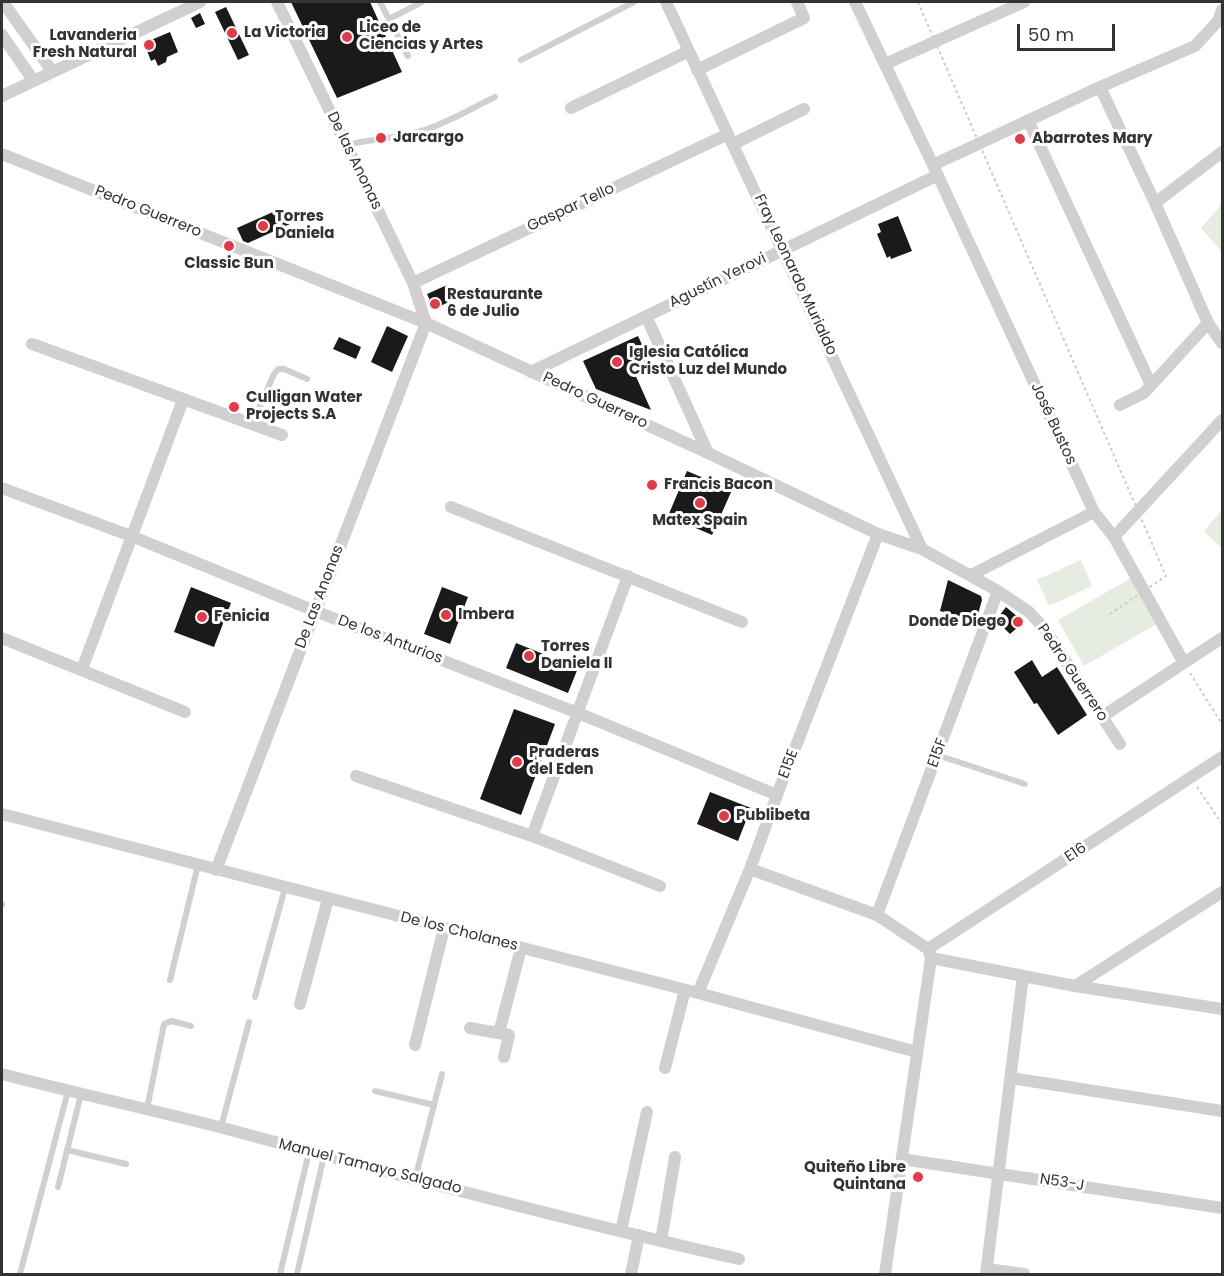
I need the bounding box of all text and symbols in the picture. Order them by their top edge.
scale bar [1020,12,1118,50]
place label: Liceo de Ciencias y Artes [359,19,483,54]
text: 50 m [1028,22,1074,47]
place label: La Victoria [244,24,326,42]
marker: La Victoria [225,26,239,40]
place label: Lavanderia Fresh Natural [33,27,137,62]
marker: Liceo de Ciencias y Artes [340,30,354,44]
marker: Lavanderia Fresh Natural [142,38,156,52]
street label: De las Anonas [323,109,385,213]
place label: Jarcargo [393,129,464,147]
place label: Abarrotes Mary [1032,130,1153,148]
marker: Jarcargo [374,131,388,145]
marker: Abarrotes Mary [1013,132,1027,146]
street label: Gaspar Tello [525,180,617,236]
street label: Pedro Guerrero [92,182,204,242]
street label: Fray Leonardo Murialdo [750,192,840,358]
place label: Torres Daniela [275,208,334,243]
marker: Torres Daniela [256,219,270,233]
marker: Classic Bun [222,239,236,253]
street label: Agustín Yerovi [667,250,769,312]
place label: Classic Bun [184,255,274,273]
place label: Restaurante 6 de Julio [447,286,543,321]
marker: Restaurante 6 de Julio [428,297,442,311]
place label: Iglesia Católica Cristo Luz del Mundo [629,344,787,379]
marker: Iglesia Católica Cristo Luz del Mundo [610,355,624,369]
street label: Pedro Guerrero [540,369,650,433]
street label: José Bustos [1026,380,1080,468]
place label: Culligan Water Projects S.A [246,389,362,424]
marker: Culligan Water Projects S.A [227,400,241,414]
place label: Francis Bacon [664,476,773,494]
marker: Francis Bacon [645,478,659,492]
marker: Matex Spain [693,496,707,510]
place label: Matex Spain [652,512,748,530]
street label: De Las Anonas [292,543,348,651]
place label: Imbera [458,606,514,624]
place label: Fenicia [214,608,270,626]
marker: Imbera [439,608,453,622]
marker: Fenicia [195,610,209,624]
street label: De los Anturios [335,612,445,668]
place label: Donde Diego [909,613,1006,631]
marker: Donde Diego [1011,615,1025,629]
street label: Pedro Guerrero [1033,621,1111,725]
place label: Torres Daniela II [541,638,613,673]
marker: Torres Daniela II [522,649,536,663]
street label: E15F [925,736,951,770]
place label: Praderas del Eden [529,744,599,779]
street label: E15E [775,747,803,781]
marker: Praderas del Eden [510,755,524,769]
place label: Publibeta [736,807,810,825]
marker: Publibeta [717,809,731,823]
street label: E16 [1062,839,1090,867]
street label: De los Cholanes [398,909,520,955]
street label: Manuel Tamayo Salgado [277,1136,463,1198]
place label: Quiteño Libre Quintana [804,1159,906,1194]
marker: Quiteño Libre Quintana [911,1170,925,1184]
street label: N53-J [1038,1171,1086,1195]

